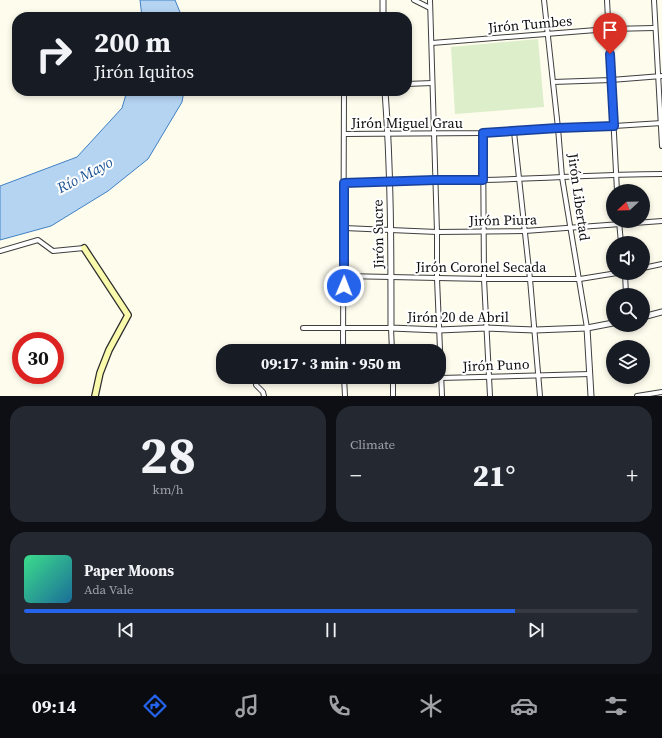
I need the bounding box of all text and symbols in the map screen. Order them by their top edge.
street label: Jirón Tumbes [486,10,573,38]
pin [593,13,627,54]
icon: arrive [599,19,621,41]
text: 200 m [94,23,171,61]
icon: right [28,28,80,80]
text: Jirón Iquitos [94,59,194,84]
street label: Jirón Miguel Grau [350,113,463,133]
water label: Río Mayo [52,151,116,199]
street label: Jirón Libertad [563,151,595,242]
north arrow [606,184,650,228]
map controls [606,184,650,384]
street label: Jirón Sucre [367,199,389,270]
street label: Jirón Piura [468,209,538,231]
button: sound [606,236,650,280]
street label: Jirón Coronel Secada [415,257,547,277]
position arrow [323,265,365,307]
button: search [606,288,650,332]
street label: Jirón 20 de Abril [406,307,509,327]
speed limit sign: 30 [12,332,64,384]
button: layers [606,340,650,384]
text: 09:17 · 3 min · 950 m [261,353,401,374]
street label: Jirón Puno [461,354,530,376]
text: 28 [140,419,196,490]
text: Climate [350,436,395,453]
text: 21° [473,455,515,496]
text: − [350,460,362,490]
text: + [626,460,638,490]
text: km/h [153,481,183,498]
text: Paper Moons [84,560,174,581]
text: Ada Vale [84,581,134,598]
icon: previous [115,619,137,641]
icon: pause [320,619,342,641]
icon: next [525,619,547,641]
icon: directions [141,692,169,720]
icon: music [233,692,261,720]
icon: phone [325,692,353,720]
icon: climate [417,692,445,720]
icon: car [510,692,538,720]
icon: filters [602,692,630,720]
text: 09:14 [32,694,77,719]

